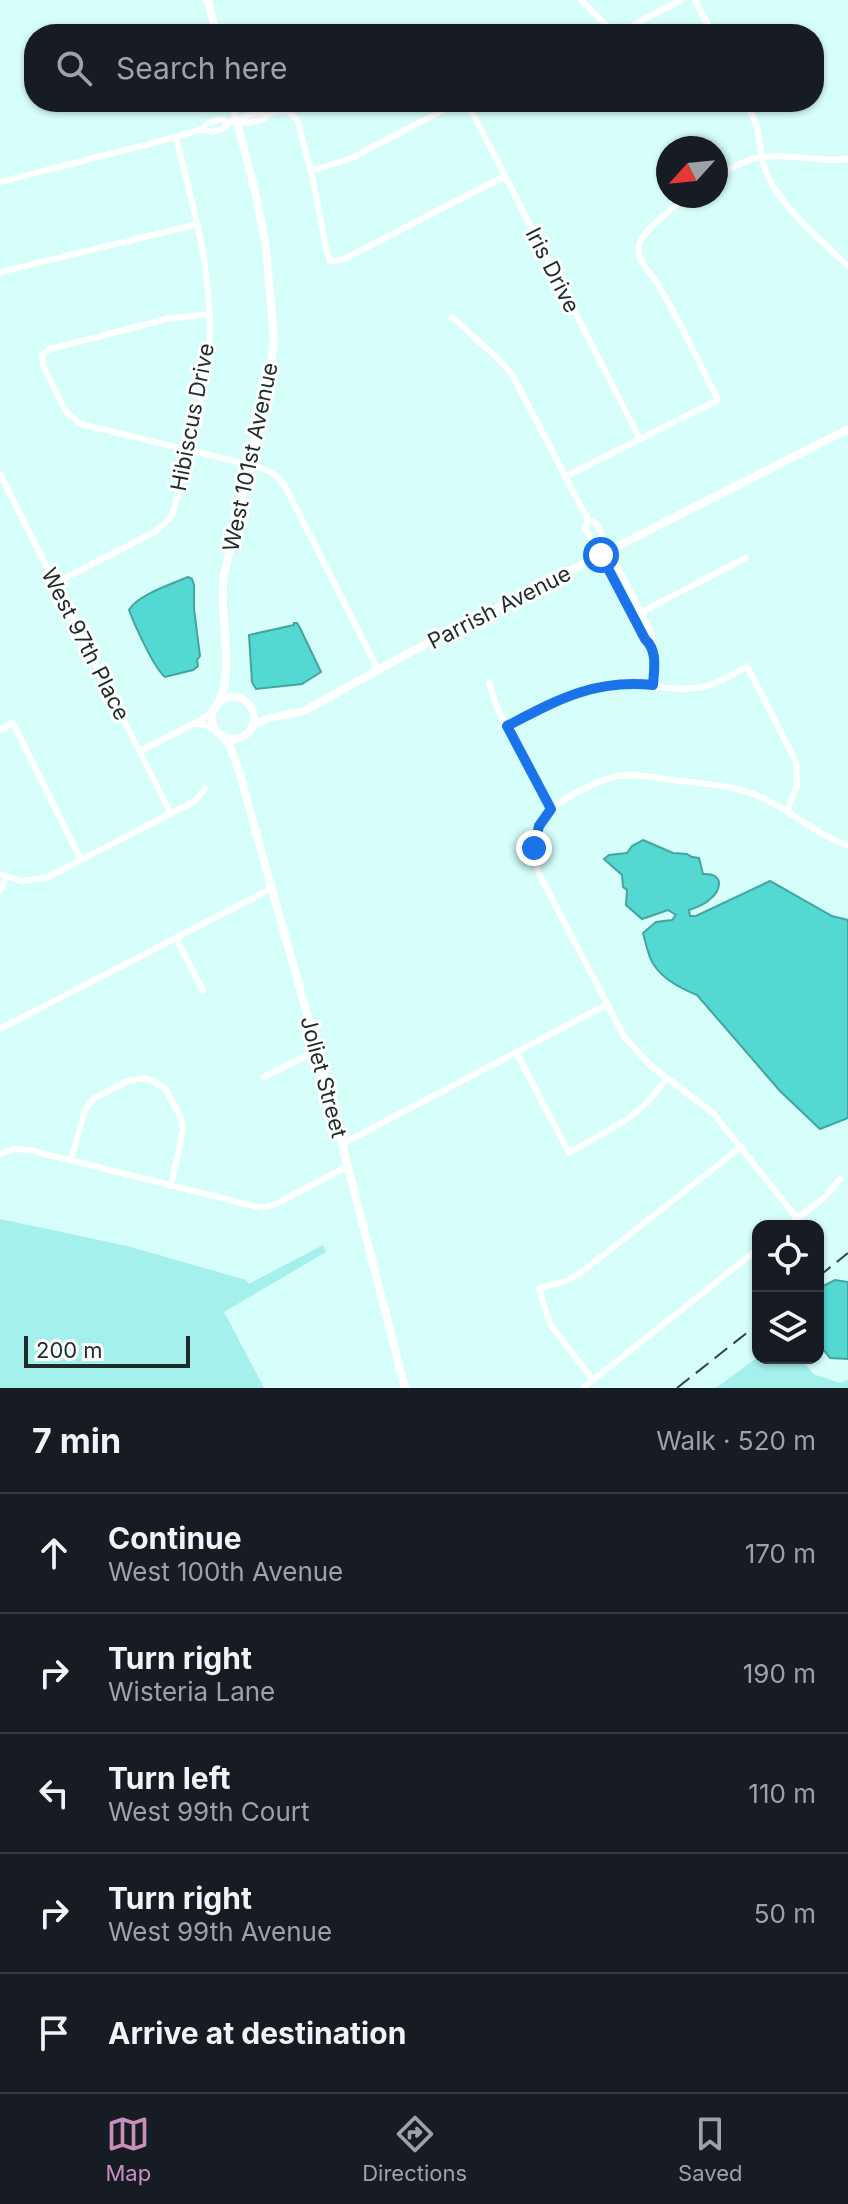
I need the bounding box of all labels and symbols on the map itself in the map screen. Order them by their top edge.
north arrow [656,136,728,208]
street label: Iris Drive [520,223,586,317]
street label: Hibiscus Drive [165,341,219,493]
street label: West 101st Avenue [217,360,283,554]
route start [583,537,619,573]
street label: Parrish Avenue [423,560,575,654]
street label: West 97th Place [36,563,136,725]
route end [516,830,552,866]
street label: Joliet Street [295,1013,353,1141]
scale bar [24,1332,190,1368]

